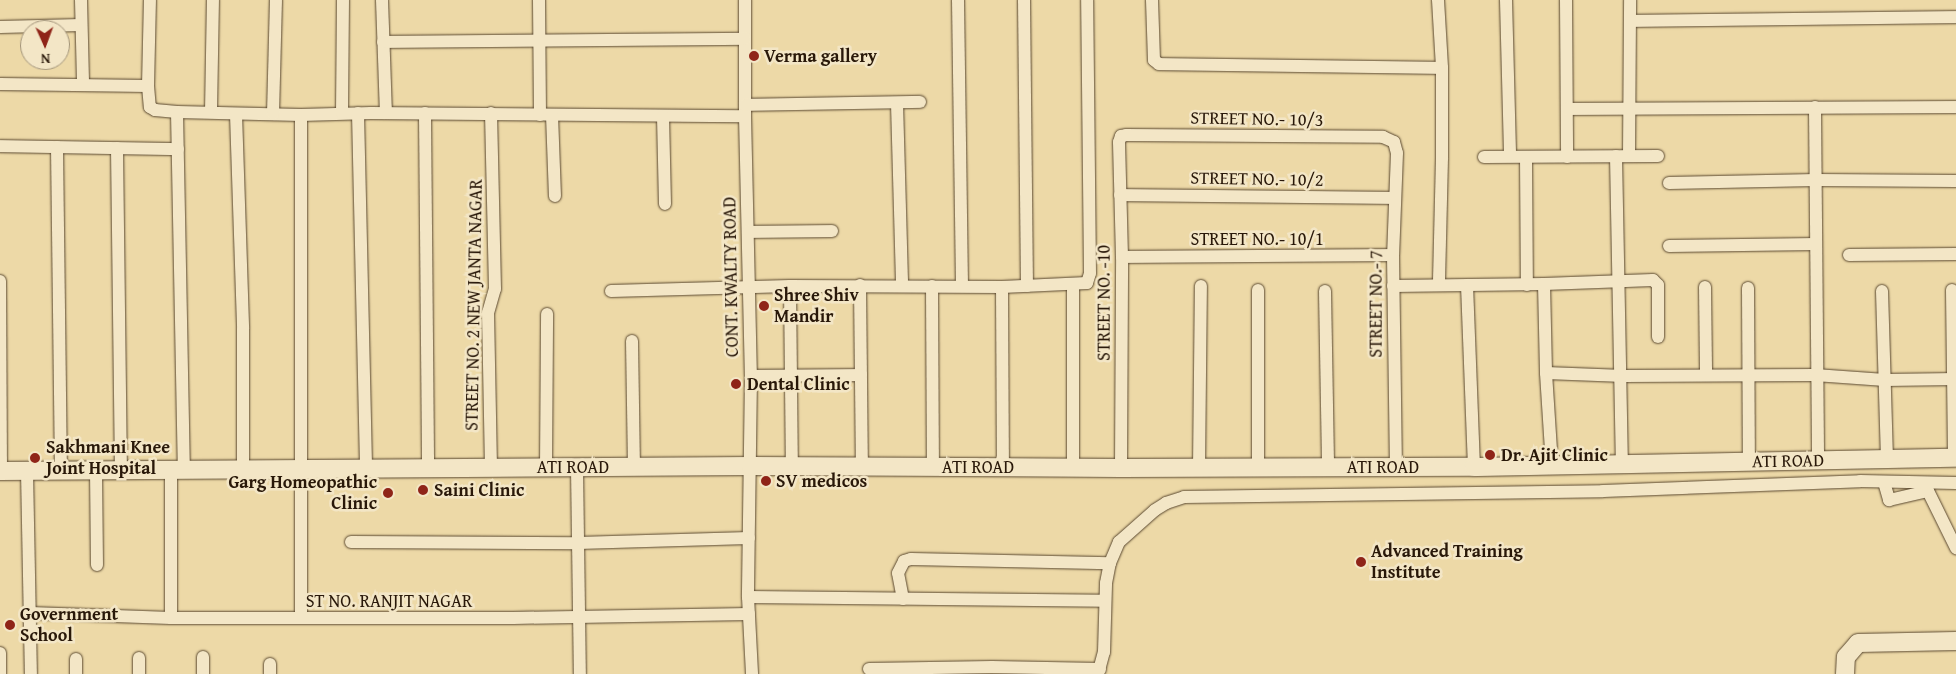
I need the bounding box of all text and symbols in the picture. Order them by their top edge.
north arrow [20,20,70,70]
place label: Verma gallery [764,45,877,67]
text: N [40,49,51,69]
marker: Verma gallery [748,50,760,62]
street label: STREET NO.- 10/3 [1190,107,1324,131]
street label: STREET NO.- 10/2 [1190,167,1324,191]
street label: STREET NO. 2 NEW JANTA NAGAR [461,179,487,431]
street label: CONT. KWALTY ROAD [719,197,743,357]
street label: STREET NO.- 10/1 [1190,228,1324,250]
street label: STREET NO. -10 [1093,245,1115,361]
street label: STREET NO.- 7 [1365,250,1387,358]
place label: Shree Shiv Mandir [774,285,859,328]
marker: Shree Shiv Mandir [758,300,770,312]
place label: Dental Clinic [747,373,850,395]
marker: Dental Clinic [729,377,743,391]
place label: Sakhmani Knee Joint Hospital [46,437,170,479]
place label: Dr. Ajit Clinic [1501,444,1608,466]
marker: Dr. Ajit Clinic [1483,448,1497,462]
street label: ATI ROAD [1752,450,1824,472]
marker: Sakhmani Knee Joint Hospital [28,451,42,465]
street label: ATI ROAD [537,456,609,478]
street label: ATI ROAD [942,456,1014,478]
street label: ATI ROAD [1347,456,1419,478]
place label: SV medicos [776,470,867,492]
place label: Garg Homeopathic Clinic [228,472,377,514]
marker: SV medicos [760,475,772,487]
place label: Saini Clinic [434,479,524,501]
marker: Saini Clinic [416,483,430,497]
marker: Garg Homeopathic Clinic [381,486,395,500]
place label: Advanced Training Institute [1371,541,1523,584]
marker: Advanced Training Institute [1355,556,1367,568]
street label: ST NO. RANJIT NAGAR [306,590,472,612]
place label: Government School [20,604,118,646]
marker: Government School [4,619,16,631]

